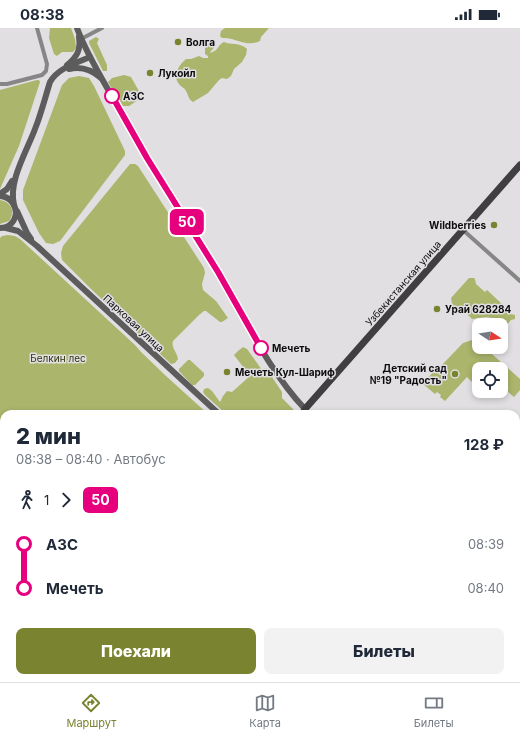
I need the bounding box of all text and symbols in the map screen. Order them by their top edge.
text: 08:38 [20,5,64,24]
place label: Волга [186,36,215,48]
marker: Волга [173,37,183,47]
place label: Лукойл [158,67,196,80]
marker: Лукойл [145,68,155,78]
marker: АЗС [104,88,120,104]
place label: АЗС [123,90,144,102]
line badge: 50 [169,209,205,235]
text: 50 [178,213,196,230]
place label: Wildberries [429,219,486,231]
marker: Wildberries [489,220,499,230]
street label: Узбекистанская улица [363,238,443,328]
street label: Парковая улица [101,292,167,354]
place label: Урай 628284 [445,303,511,315]
marker: Урай 628284 [432,304,442,314]
north arrow [472,318,508,354]
map controls [472,318,508,398]
marker: Мечеть [253,340,269,356]
place label: Мечеть [272,342,311,354]
park label: Белкин лес [30,352,86,364]
place label: Детский сад №19 "Радость" [370,362,447,386]
button: locate [472,362,508,398]
place label: Мечеть Кул-Шариф [235,366,335,379]
marker: Мечеть Кул-Шариф [222,367,232,377]
marker: Детский сад №19 "Радость" [450,369,460,379]
text: 2 мин [16,423,81,449]
text: 128 ₽ [464,435,504,454]
text: 08:38 – 08:40 · Автобус [16,451,166,467]
icon: walk [16,489,38,511]
icon: forward [55,489,77,511]
text: 50 [91,491,110,508]
text: 1 [44,492,49,508]
text: АЗС [46,535,78,554]
text: 08:39 [468,536,504,552]
text: Мечеть [46,579,104,598]
text: 08:40 [467,580,504,596]
button: Поехали [16,628,256,674]
button: Билеты [264,628,504,674]
tab: Маршрут [66,692,116,730]
tab: Карта [249,692,281,730]
tab: Билеты [414,692,454,730]

